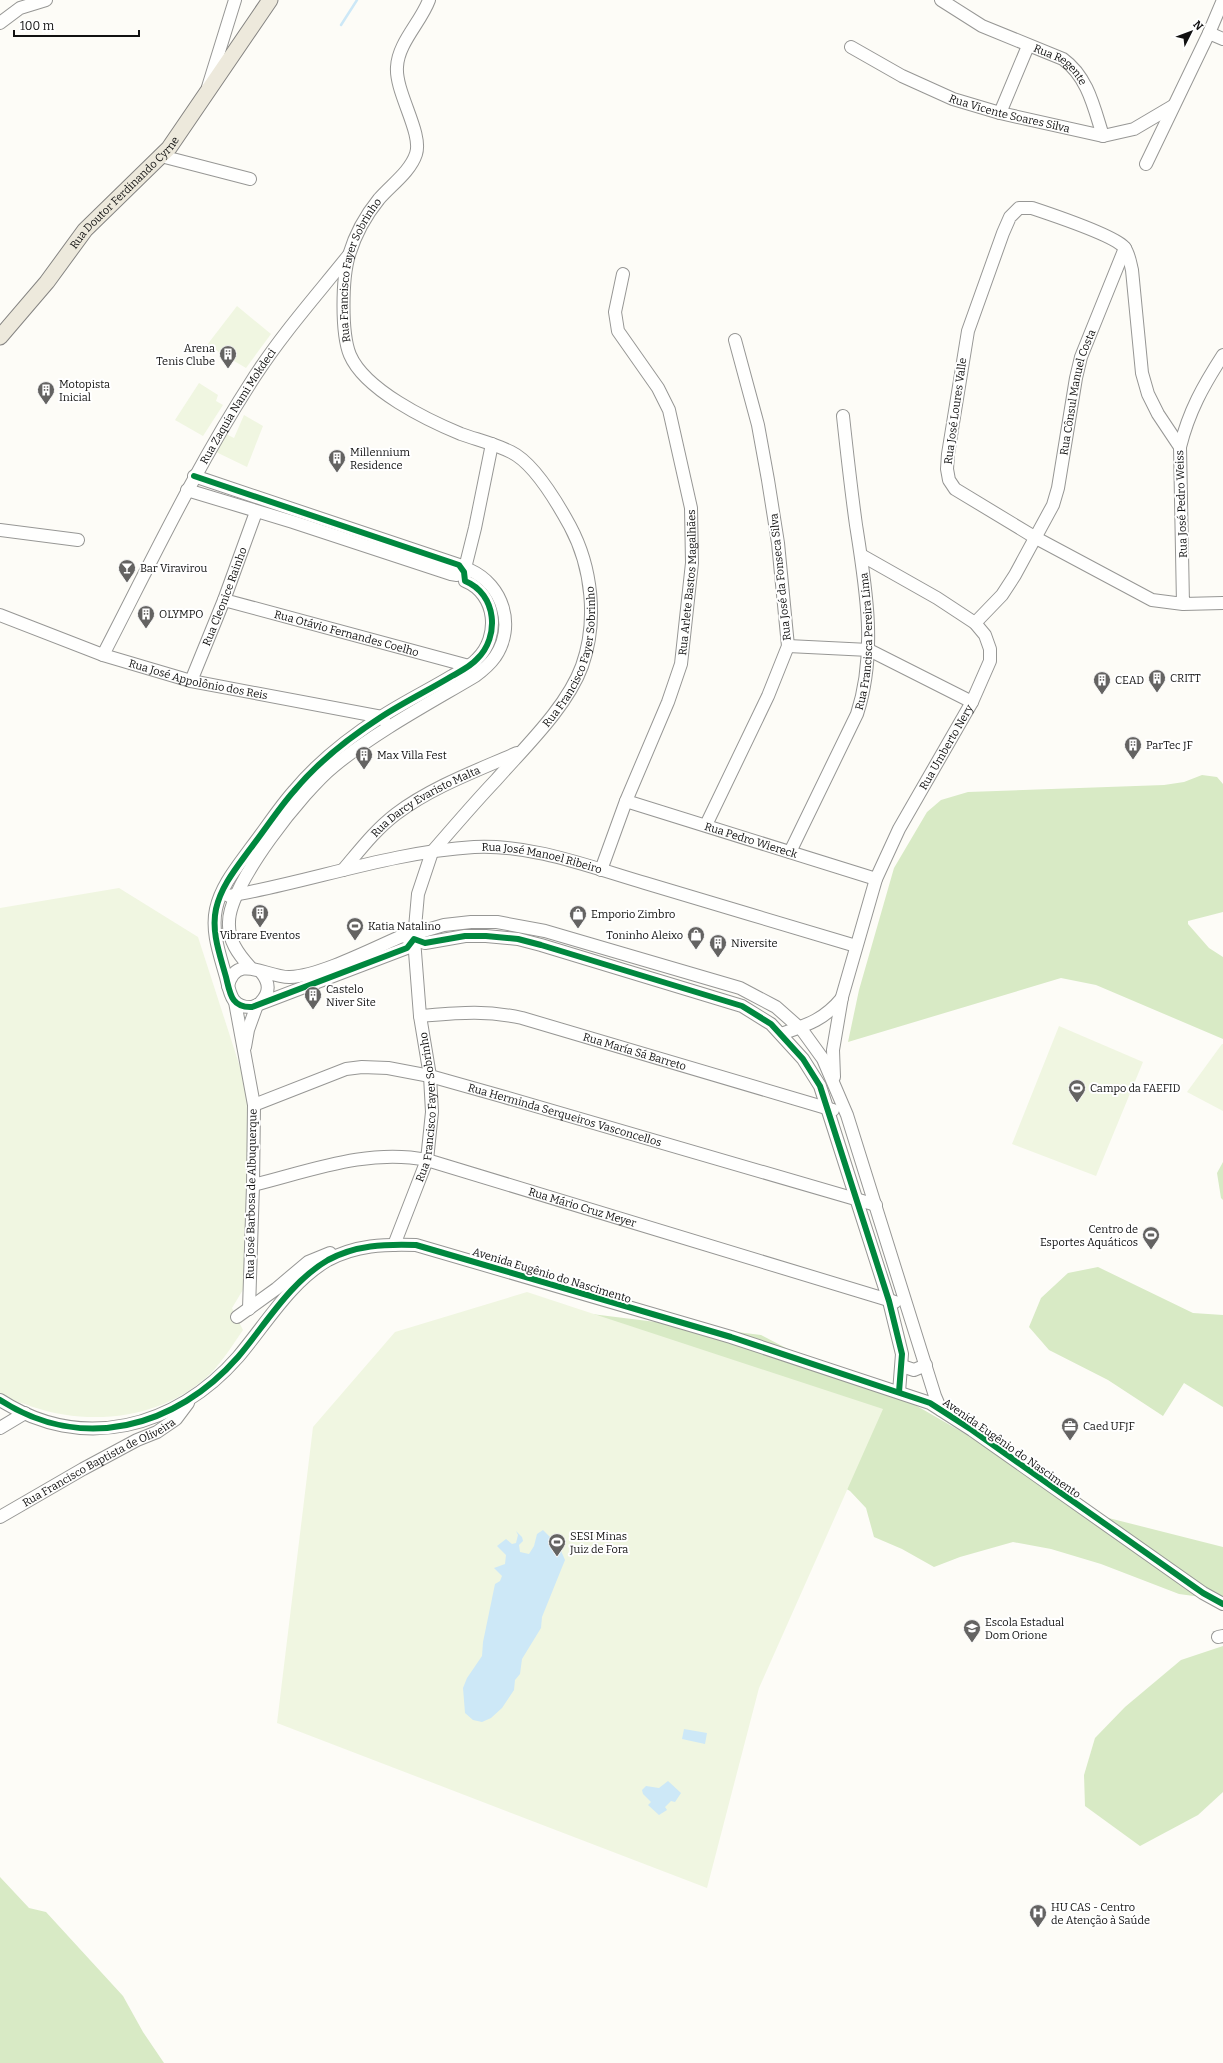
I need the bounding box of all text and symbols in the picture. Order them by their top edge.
scale bar [14,12,139,38]
north arrow [1171,12,1211,52]
text: N [1190,18,1206,34]
text: 100 m [20,19,55,33]
street label: Rua Regente [1032,42,1089,87]
street label: Rua Vicente Soares Silva [947,92,1071,135]
street label: Rua Doutor Ferdinando Cyrne [67,134,182,252]
street label: Rua Francisco Fayer Sobrinho [337,196,384,343]
street label: Rua Cônsul Manuel Costa [1057,328,1098,456]
place label: Arena Tenis Clube [156,342,215,368]
building icon: Arena Tenis Clube [218,344,238,369]
street label: Rua Zaquia Nami Mokdeci [198,346,279,466]
street label: Rua José Loures Valle [942,357,969,465]
place label: Motopista Inicial [59,378,110,404]
building icon: Motopista Inicial [36,380,56,405]
place label: Millennium Residence [350,446,410,472]
building icon: Millennium Residence [327,448,347,473]
street label: Rua José Pedro Weiss [1173,450,1190,558]
street label: Rua Arlete Bastos Magalhães [676,509,699,656]
street label: Rua José da Fonseca Silva [767,513,794,641]
street label: Rua Cleonice Rainho [200,545,250,648]
bar icon: Bar Viravirou [117,558,137,583]
place label: Bar Viravirou [140,562,208,575]
street label: Rua Francisca Pereira Lima [853,572,875,712]
street label: Rua Francisco Fayer Sobrinho [540,586,598,730]
building icon: OLYMPO [136,604,156,629]
place label: OLYMPO [159,608,204,621]
street label: Rua Otávio Fernandes Coelho [273,608,420,659]
street label: Rua José Appolônio dos Reis [127,657,269,702]
building icon: CRITT [1147,668,1167,693]
building icon: CEAD [1092,670,1112,695]
place label: CRITT [1170,672,1201,685]
place label: CEAD [1115,674,1144,687]
street label: Rua Umberto Nery [917,702,976,792]
building icon: ParTec JF [1123,735,1143,760]
place label: ParTec JF [1146,739,1193,752]
building icon: Max Villa Fest [354,745,374,770]
place label: Max Villa Fest [377,749,447,762]
street label: Rua Darcy Evaristo Malta [368,764,482,840]
street label: Rua Pedro Wiereck [703,820,800,861]
street label: Rua José Manoel Ribeiro [481,841,603,876]
building icon: Vibrare Eventos [250,903,270,928]
shop icon: Emporio Zimbro [568,904,588,929]
place label: Emporio Zimbro [591,908,675,921]
sports icon: Katia Natalino [345,916,365,941]
place label: Katia Natalino [368,920,441,933]
shop icon: Toninho Aleixo [686,925,706,950]
place label: Vibrare Eventos [220,929,300,942]
place label: Toninho Aleixo [606,929,683,942]
building icon: Niversite [708,933,728,958]
place label: Niversite [731,937,778,950]
place label: Castelo Niver Site [326,983,376,1009]
building icon: Castelo Niver Site [303,985,323,1010]
street label: Rua María Sá Barreto [581,1030,688,1073]
street label: Rua Francisco Fayer Sobrinho [413,1031,439,1184]
sports icon: Campo da FAEFID [1067,1078,1087,1103]
street label: Rua Herminda Serqueiros Vasconcellos [466,1081,663,1149]
place label: Campo da FAEFID [1090,1082,1181,1095]
street label: Rua José Barbosa de Albuquerque [244,1108,259,1280]
street label: Rua Mário Cruz Meyer [527,1185,638,1230]
place label: Centro de Esportes Aquáticos [1040,1223,1138,1249]
sports icon: Centro de Esportes Aquáticos [1141,1225,1161,1250]
street label: Avenida Eugênio do Nascimento [471,1245,633,1306]
street label: Avenida Eugênio do Nascimento [940,1396,1083,1501]
street label: Rua Francisco Baptista de Oliveira [20,1415,178,1510]
office icon: Caed UFJF [1060,1416,1080,1441]
place label: Caed UFJF [1083,1420,1135,1433]
place label: SESI Minas Juiz de Fora [569,1530,628,1556]
sports icon: SESI Minas Juiz de Fora [547,1532,567,1557]
place label: Escola Estadual Dom Orione [985,1616,1064,1642]
school or university icon: Escola Estadual Dom Orione [962,1618,982,1643]
place label: HU CAS - Centro de Atenção à Saúde [1051,1901,1150,1927]
hospital icon: HU CAS - Centro de Atenção à Saúde [1028,1903,1048,1928]

